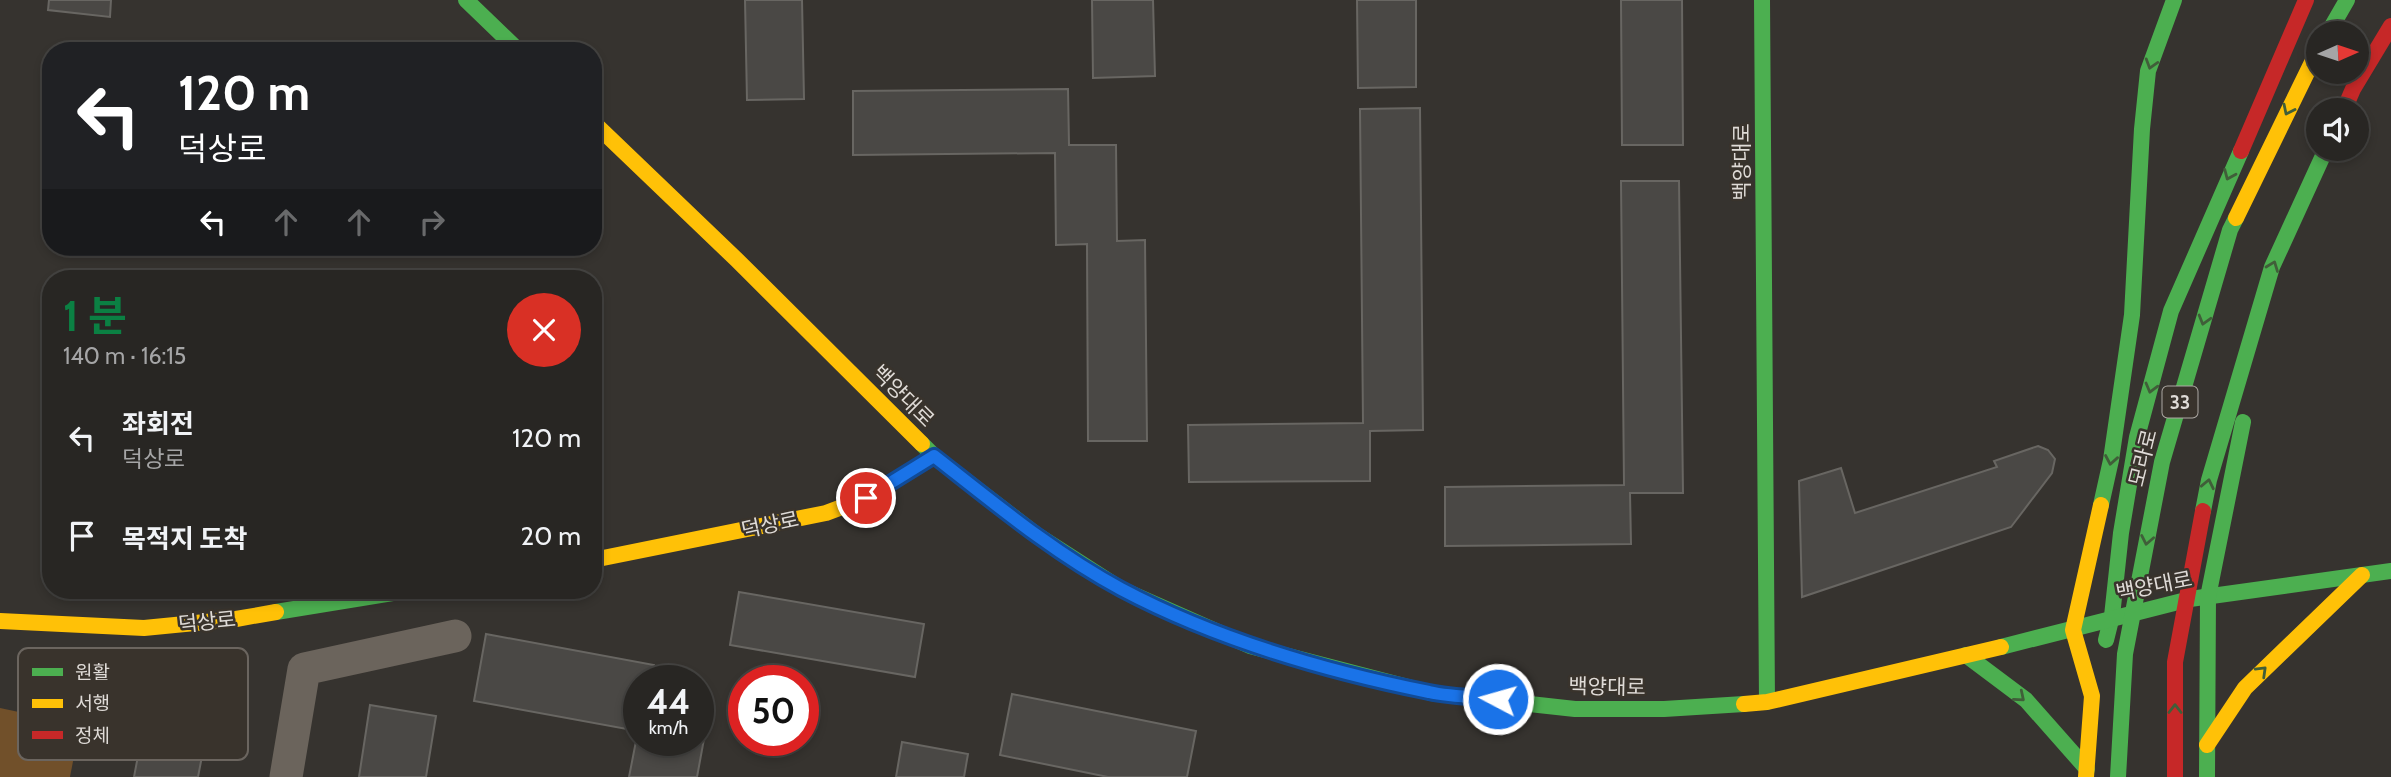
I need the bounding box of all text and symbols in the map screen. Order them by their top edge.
north arrow [2306,21,2370,84]
map controls [2306,21,2369,161]
one-way arrow [2145,57,2159,70]
text: 120 m [178,63,310,122]
icon: left [63,70,154,161]
button: sound [2306,98,2369,161]
one-way arrow [2283,103,2297,115]
street label: 백양대로 [1729,123,1754,201]
text: 덕상로 [178,129,266,168]
one-way arrow [2224,168,2238,180]
icon: left [194,203,232,241]
icon: ahead [267,203,305,241]
icon: ahead [340,203,378,241]
icon: right [413,203,451,241]
one-way arrow [2264,261,2278,273]
text: 1 분 [63,290,127,342]
button: close [507,293,581,367]
one-way arrow [2197,314,2212,326]
text: 140 m · 16:15 [63,342,186,370]
street label: 백양대로 [867,359,940,432]
one-way arrow [2145,382,2159,394]
road number: 33 [2162,386,2198,418]
text: 좌회전 [122,408,194,440]
icon: left [63,419,101,457]
text: 120 m [512,422,581,454]
street label: 모라로 [2123,427,2162,489]
text: 덕상로 [122,445,185,473]
one-way arrow [2104,454,2119,466]
pin [836,468,896,528]
one-way arrow [2200,478,2215,490]
icon: arrive [847,479,885,517]
street label: 덕상로 [739,506,801,543]
icon: arrive [63,517,101,555]
text: 20 m [521,520,581,552]
text: 목적지 도착 [122,523,247,555]
one-way arrow [2140,534,2155,546]
street label: 백양대로 [2114,566,2194,605]
street label: 덕상로 [177,606,237,637]
legend [18,648,248,760]
text: 원활 [75,661,110,684]
position arrow [1461,662,1535,736]
speed limit sign: 50 [728,665,819,756]
one-way arrow [2254,667,2267,680]
street label: 백양대로 [1568,673,1646,700]
text: 44 [647,680,690,723]
one-way arrow [2012,689,2025,701]
text: 서행 [75,692,110,715]
one-way arrow [2167,703,2183,714]
text: km/h [649,717,688,739]
text: 정체 [75,724,110,747]

